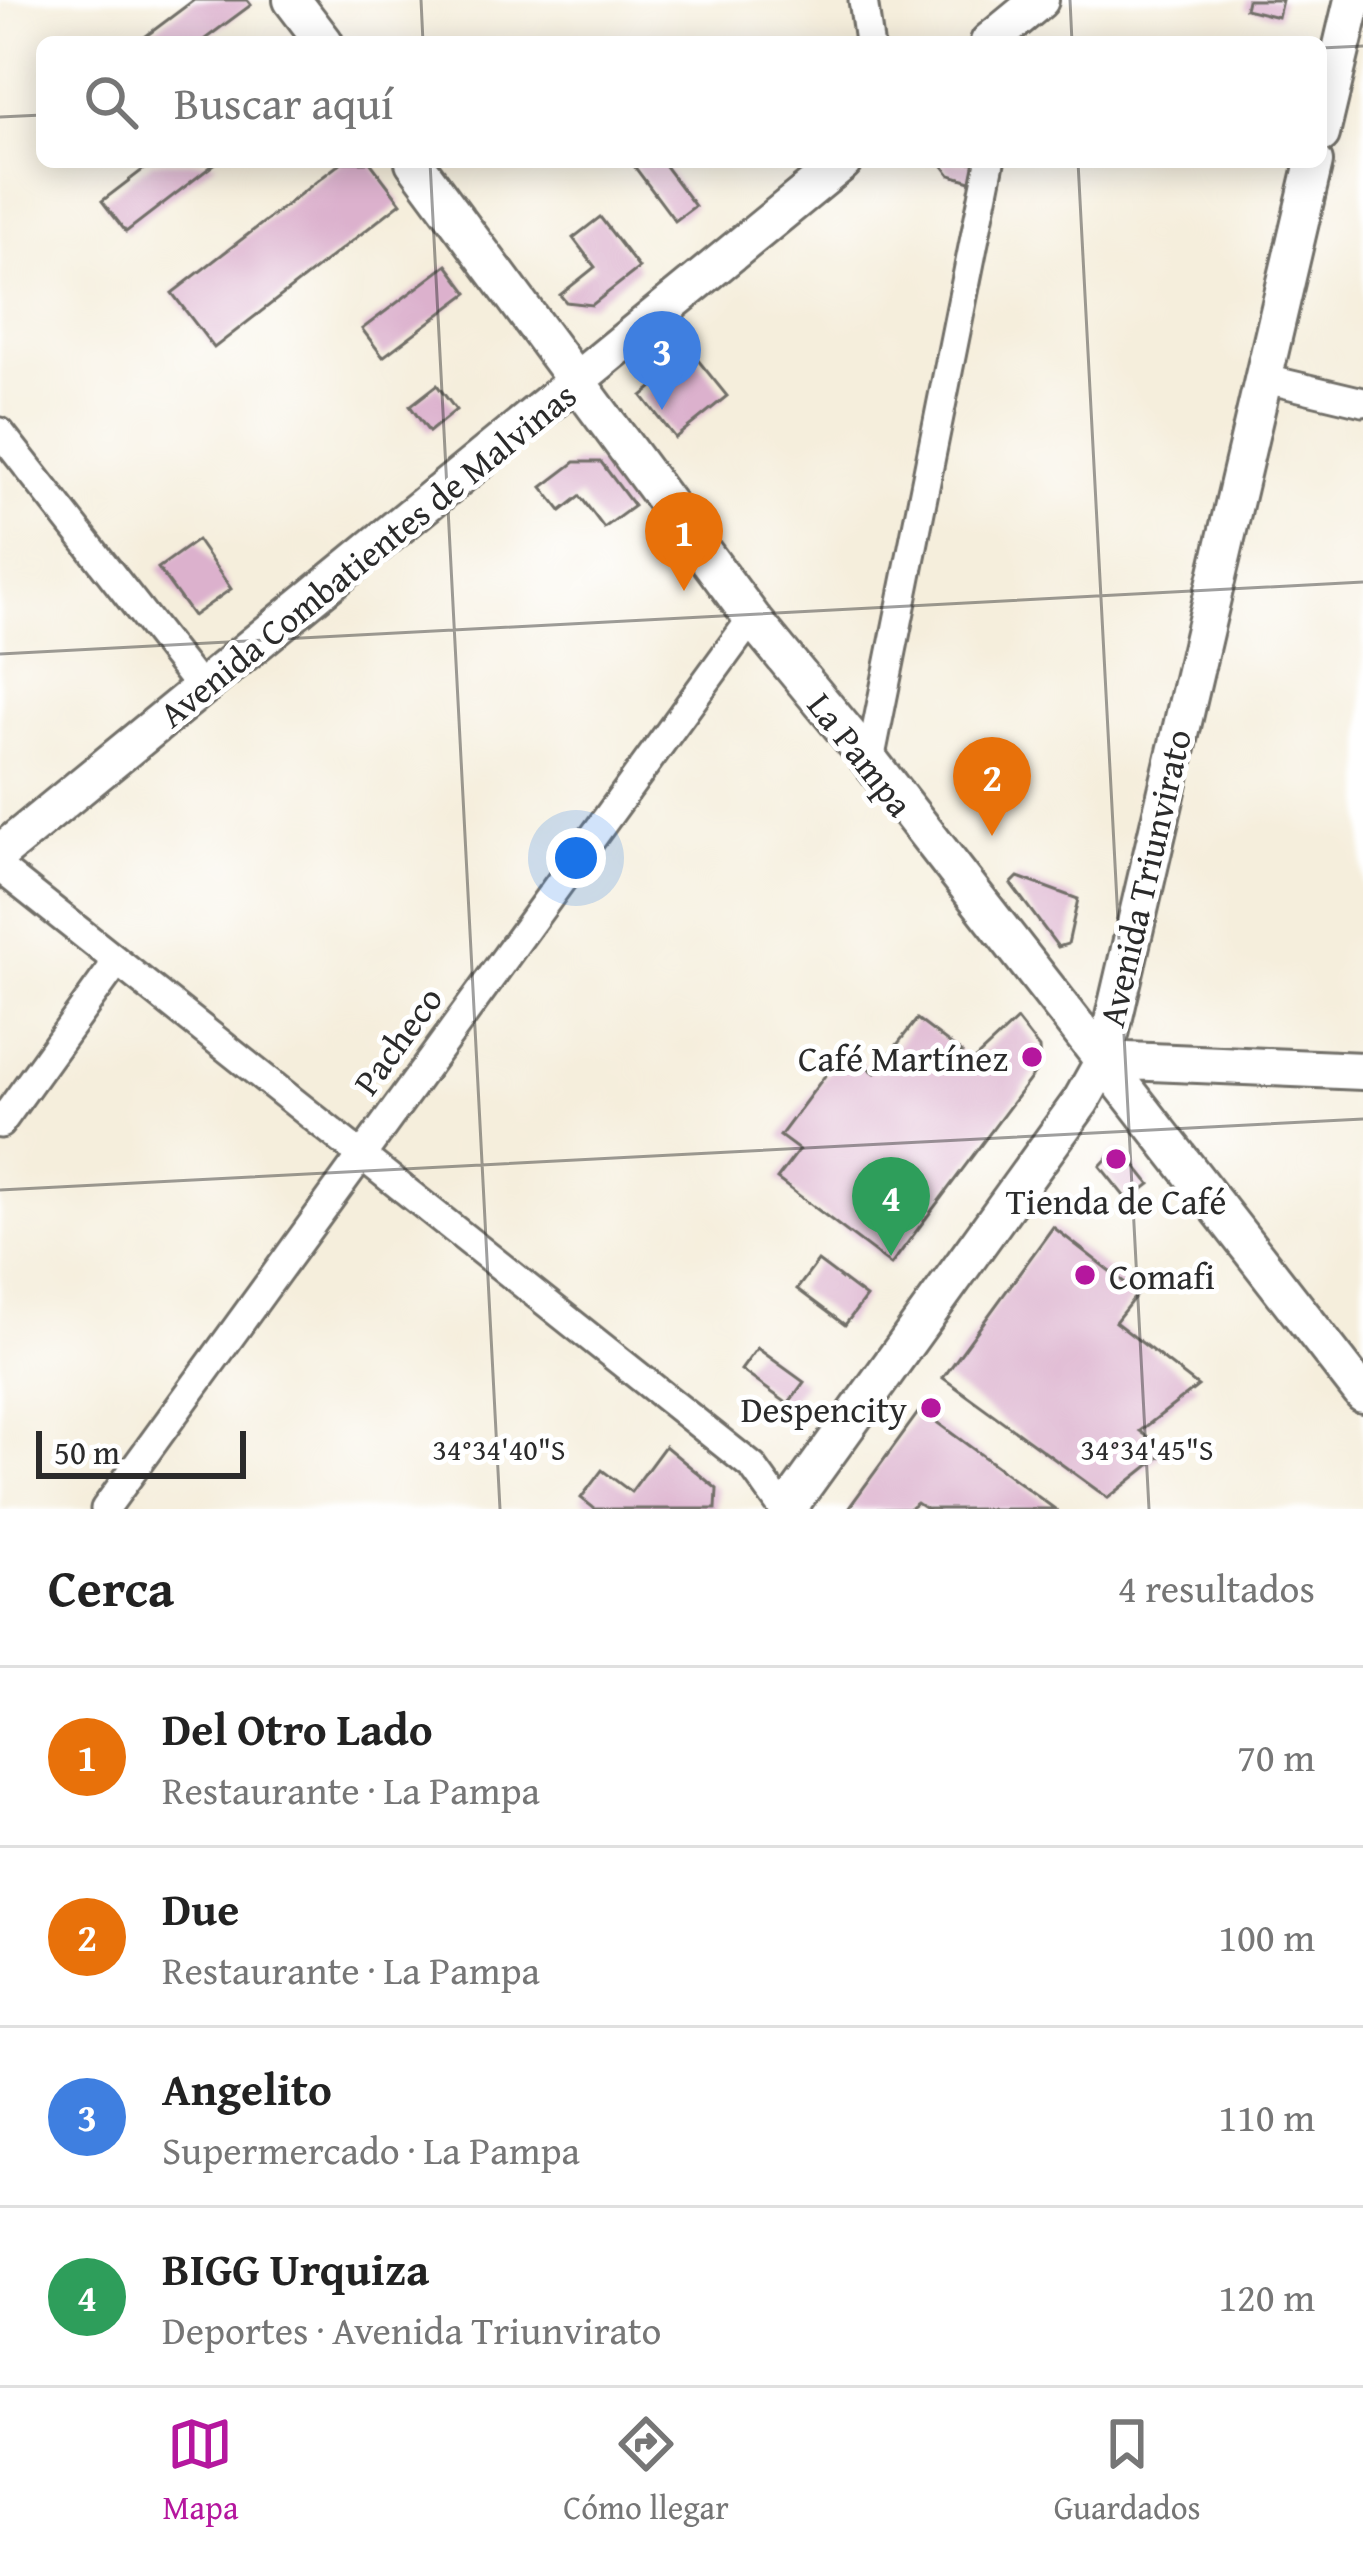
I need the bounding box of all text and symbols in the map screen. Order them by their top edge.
search box [36,36,1327,168]
icon: search [78,69,144,135]
text: Buscar aquí [174,70,393,135]
pin: 3 [623,311,701,410]
street label: Avenida Combatientes de Malvinas [147,369,587,739]
pin: 1 [645,492,723,591]
street label: La Pampa [796,681,926,827]
street label: Avenida Triunvirato [1084,724,1204,1032]
pin: 2 [953,737,1031,836]
your location [546,828,606,888]
street label: Pacheco [339,975,455,1105]
place label: Café Martínez [798,1031,1008,1084]
marker: Café Martínez [1019,1044,1045,1070]
marker: Tienda de Café [1103,1146,1129,1172]
pin: 4 [852,1157,930,1256]
place label: Tienda de Café [1006,1174,1226,1227]
place label: Comafi [1109,1249,1215,1302]
marker: Comafi [1072,1262,1098,1288]
place label: Despencity [741,1382,907,1435]
marker: Despencity [918,1395,944,1421]
scale bar [36,1425,246,1478]
text: 34°34'40"S [433,1427,565,1471]
text: 34°34'45"S [1081,1427,1213,1471]
text: 50 m [54,1428,120,1476]
text: Cerca [48,1550,174,1625]
text: 4 resultados [1118,1559,1315,1616]
text: Del Otro Lado [162,1696,433,1761]
text: 1 [77,1728,97,1785]
text: 70 m [1237,1728,1315,1785]
text: Restaurante · La Pampa [162,1761,540,1818]
text: Due [162,1876,239,1941]
text: 2 [77,1908,97,1965]
text: 100 m [1218,1908,1315,1965]
text: Restaurante · La Pampa [162,1941,540,1998]
text: Angelito [162,2056,332,2121]
text: 3 [77,2088,97,2145]
text: 110 m [1218,2088,1315,2145]
text: Supermercado · La Pampa [162,2121,580,2178]
text: BIGG Urquiza [162,2236,429,2301]
text: 4 [77,2268,97,2325]
text: 120 m [1218,2268,1315,2325]
text: Deportes · Avenida Triunvirato [162,2301,661,2358]
tab: Mapa [162,2411,238,2531]
tab: Cómo llegar [563,2411,729,2531]
tab: Guardados [1054,2411,1201,2531]

